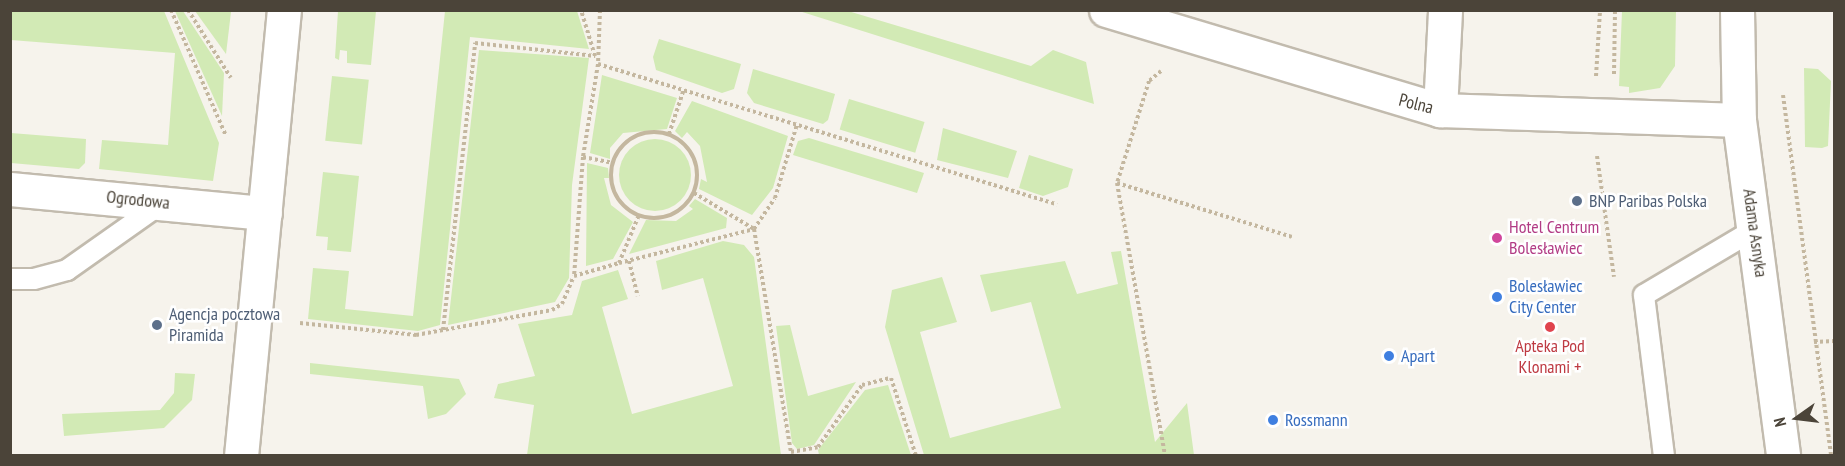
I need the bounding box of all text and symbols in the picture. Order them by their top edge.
street label: Polna [1397,89,1435,119]
street label: Ogrodowa [105,186,171,214]
street label: Adama Asnyka [1738,187,1772,279]
place label: BNP Paribas Polska [1589,190,1708,212]
marker: BNP Paribas Polska [1570,194,1584,208]
place label: Hotel Centrum Bolesławiec [1509,217,1599,260]
marker: Hotel Centrum Bolesławiec [1490,231,1504,245]
place label: Bolesławiec City Center [1509,276,1583,318]
marker: Bolesławiec City Center [1490,290,1504,304]
place label: Agencja pocztowa Piramida [169,304,280,346]
marker: Agencja pocztowa Piramida [150,318,164,332]
marker: Apteka Pod Klonami + [1543,320,1557,334]
place label: Apteka Pod Klonami + [1515,336,1585,378]
place label: Apart [1401,345,1435,367]
marker: Apart [1382,349,1396,363]
north arrow [1767,388,1827,448]
place label: Rossmann [1285,409,1348,431]
marker: Rossmann [1266,413,1280,427]
text: N [1769,416,1790,429]

